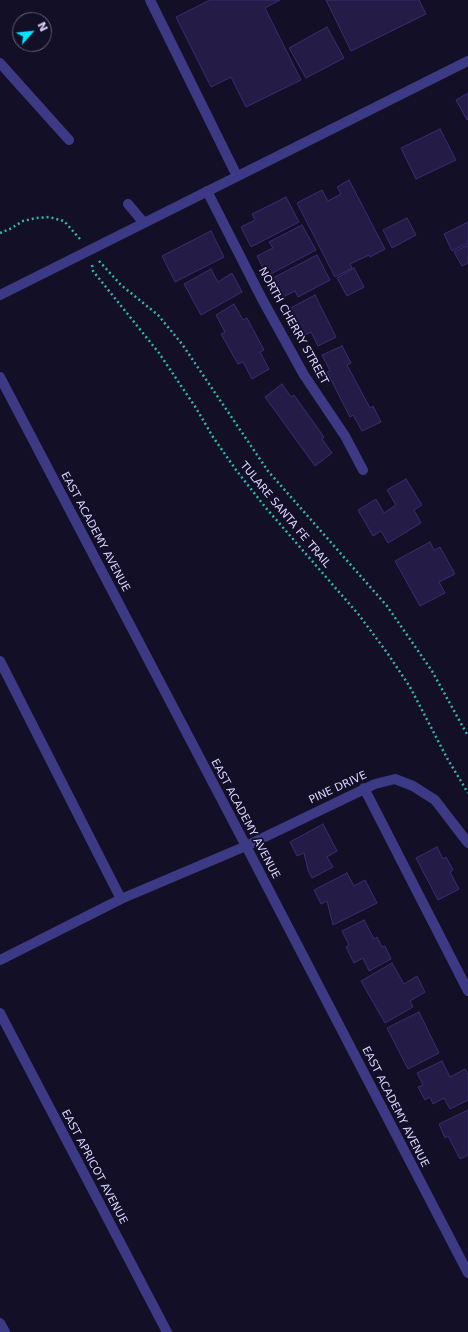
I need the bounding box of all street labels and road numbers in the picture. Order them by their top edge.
street label: NORTH CHERRY STREET [255,265,331,387]
street label: TULARE SANTA FE TRAIL [237,459,333,571]
street label: EAST ACADEMY AVENUE [58,470,132,594]
street label: EAST ACADEMY AVENUE [208,757,282,881]
street label: PINE DRIVE [307,769,369,807]
street label: EAST ACADEMY AVENUE [359,1044,431,1170]
street label: EAST APRICOT AVENUE [58,1107,130,1227]

